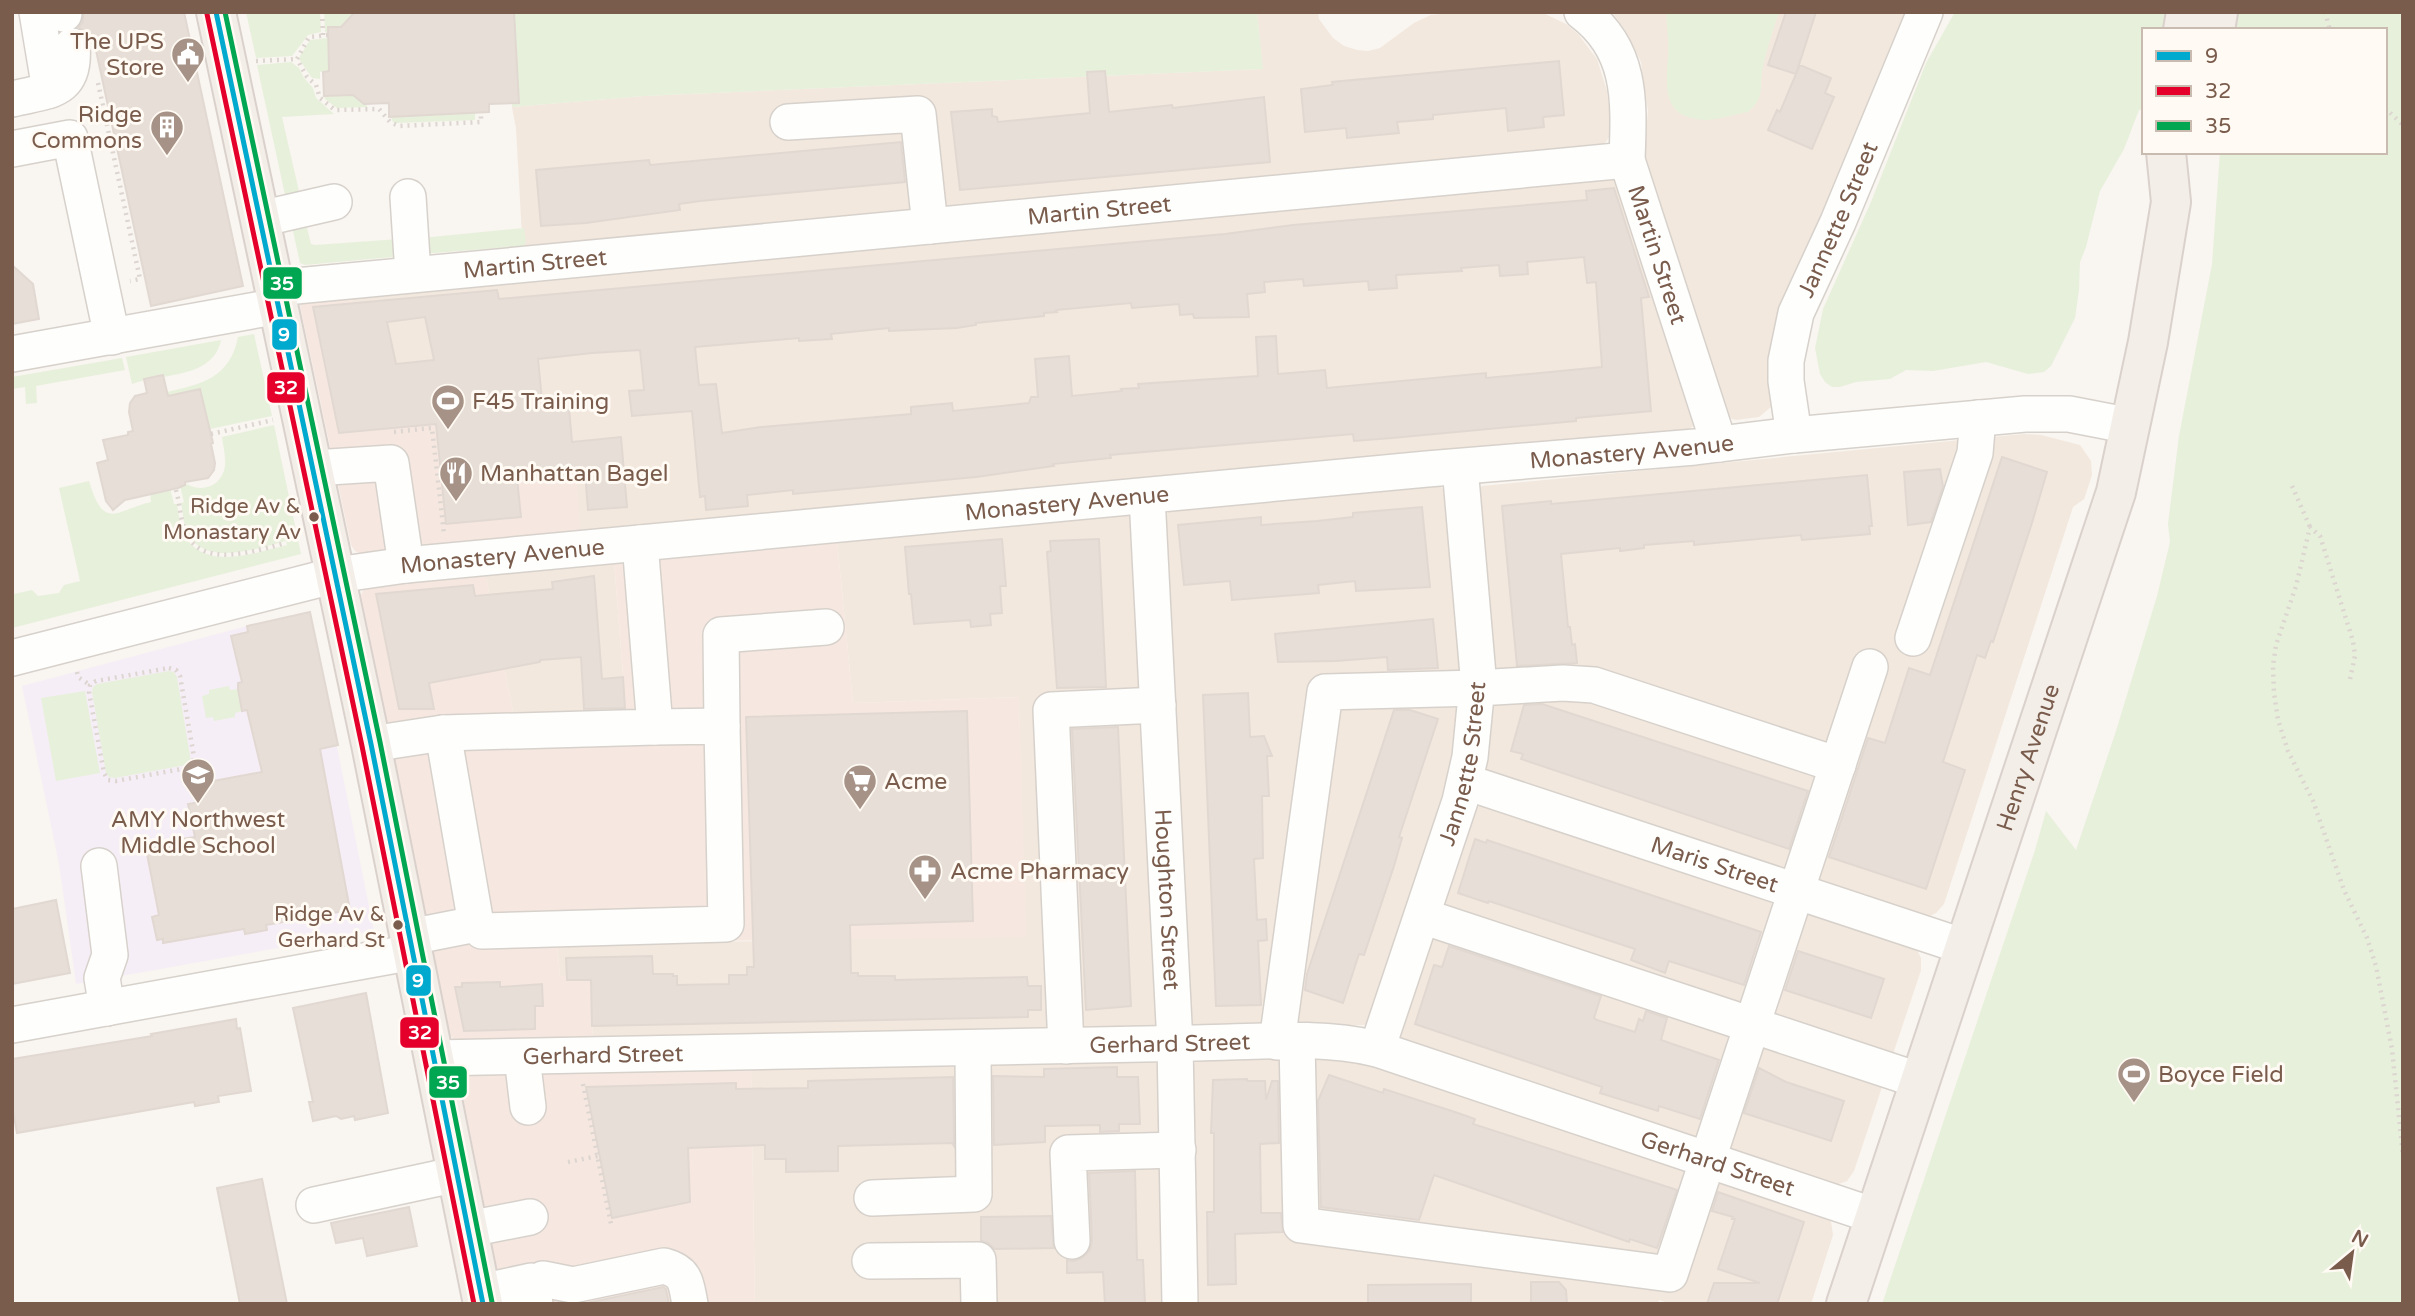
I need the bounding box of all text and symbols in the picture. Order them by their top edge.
place label: The UPS Store [70,28,164,82]
legend [2142,28,2387,154]
public building icon: The UPS Store [169,35,207,84]
text: 9 [2205,44,2218,69]
text: 32 [2205,79,2231,104]
place label: Ridge Commons [31,101,142,155]
building icon: Ridge Commons [148,108,186,157]
text: 35 [2205,114,2231,139]
street label: Jannette Street [1792,138,1885,302]
street label: Martin Street [1621,182,1692,328]
street label: Martin Street [1026,190,1173,232]
street label: Martin Street [462,244,608,285]
line badge: 35 [262,266,303,300]
text: 35 [270,273,294,295]
line badge: 9 [271,318,298,351]
text: 9 [278,324,290,346]
line badge: 32 [266,371,306,404]
text: 32 [274,377,298,399]
sports icon: F45 Training [429,382,467,431]
place label: F45 Training [472,388,609,416]
street label: Monastery Avenue [1528,429,1735,476]
restaurant icon: Manhattan Bagel [437,454,475,503]
place label: Manhattan Bagel [480,460,668,488]
street label: Monastery Avenue [964,480,1170,527]
place label: Ridge Av & Monastary Av [163,494,301,545]
marker: Ridge Av & Monastary Av [307,510,321,524]
street label: Monastery Avenue [399,533,606,580]
street label: Jannette Street [1433,680,1492,849]
street label: Henry Avenue [1991,680,2066,835]
school or university icon: AMY Northwest Middle School [179,756,217,805]
supermarket icon: Acme [841,762,879,811]
place label: Acme [884,768,947,796]
place label: AMY Northwest Middle School [111,806,285,860]
street label: Houghton Street [1148,808,1185,991]
street label: Maris Street [1647,831,1782,899]
pharmacy icon: Acme Pharmacy [906,852,944,901]
place label: Acme Pharmacy [950,858,1129,886]
place label: Ridge Av & Gerhard St [274,902,385,953]
marker: Ridge Av & Gerhard St [391,918,405,932]
line badge: 9 [405,964,432,997]
text: 9 [412,970,424,992]
line badge: 32 [399,1016,440,1049]
text: 32 [408,1022,432,1044]
street label: Gerhard Street [1089,1028,1251,1060]
street label: Gerhard Street [522,1040,684,1071]
sports icon: Boyce Field [2115,1055,2153,1104]
place label: Boyce Field [2158,1061,2284,1089]
line badge: 35 [428,1065,468,1099]
text: 35 [436,1072,460,1094]
street label: Gerhard Street [1636,1125,1798,1203]
north arrow [2317,1218,2387,1288]
text: N [2348,1226,2372,1252]

